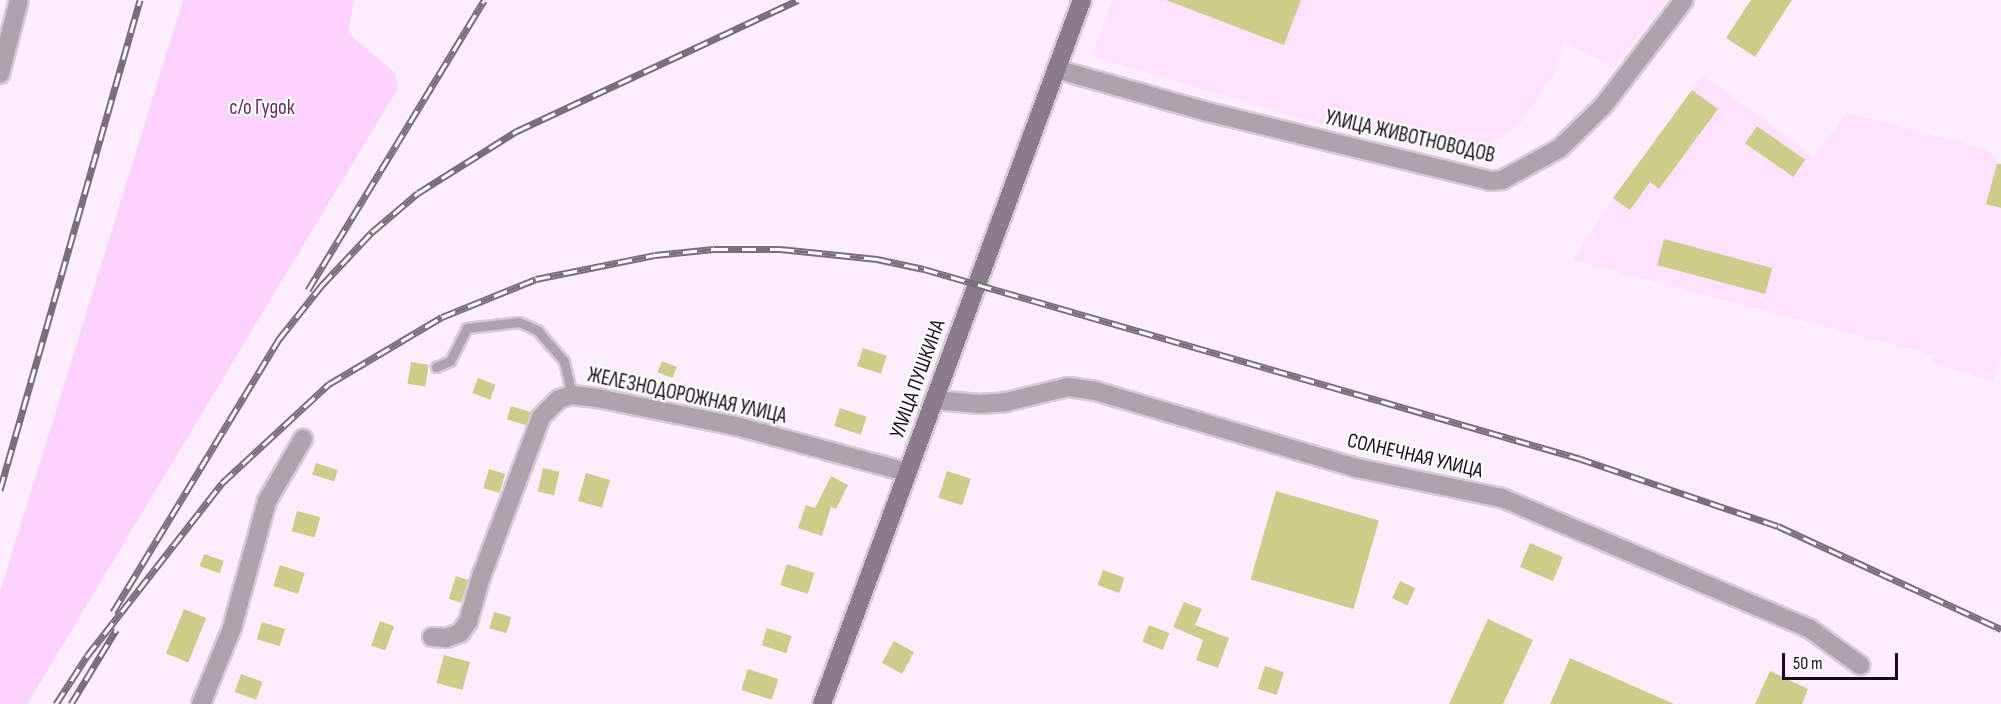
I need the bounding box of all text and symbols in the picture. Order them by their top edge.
park label: с/о Гудок [229,95,295,121]
street label: УЛИЦА ЖИВОТНОВОДОВ [1323,105,1497,169]
street label: УЛИЦА ПУШКИНА [885,316,951,442]
street label: ЖЕЛЕЗНОДОРОЖНАЯ УЛИЦА [585,363,789,429]
street label: СОЛНЕЧНАЯ УЛИЦА [1345,428,1485,484]
scale bar [1785,641,1900,679]
text: 50 m [1793,653,1823,674]

